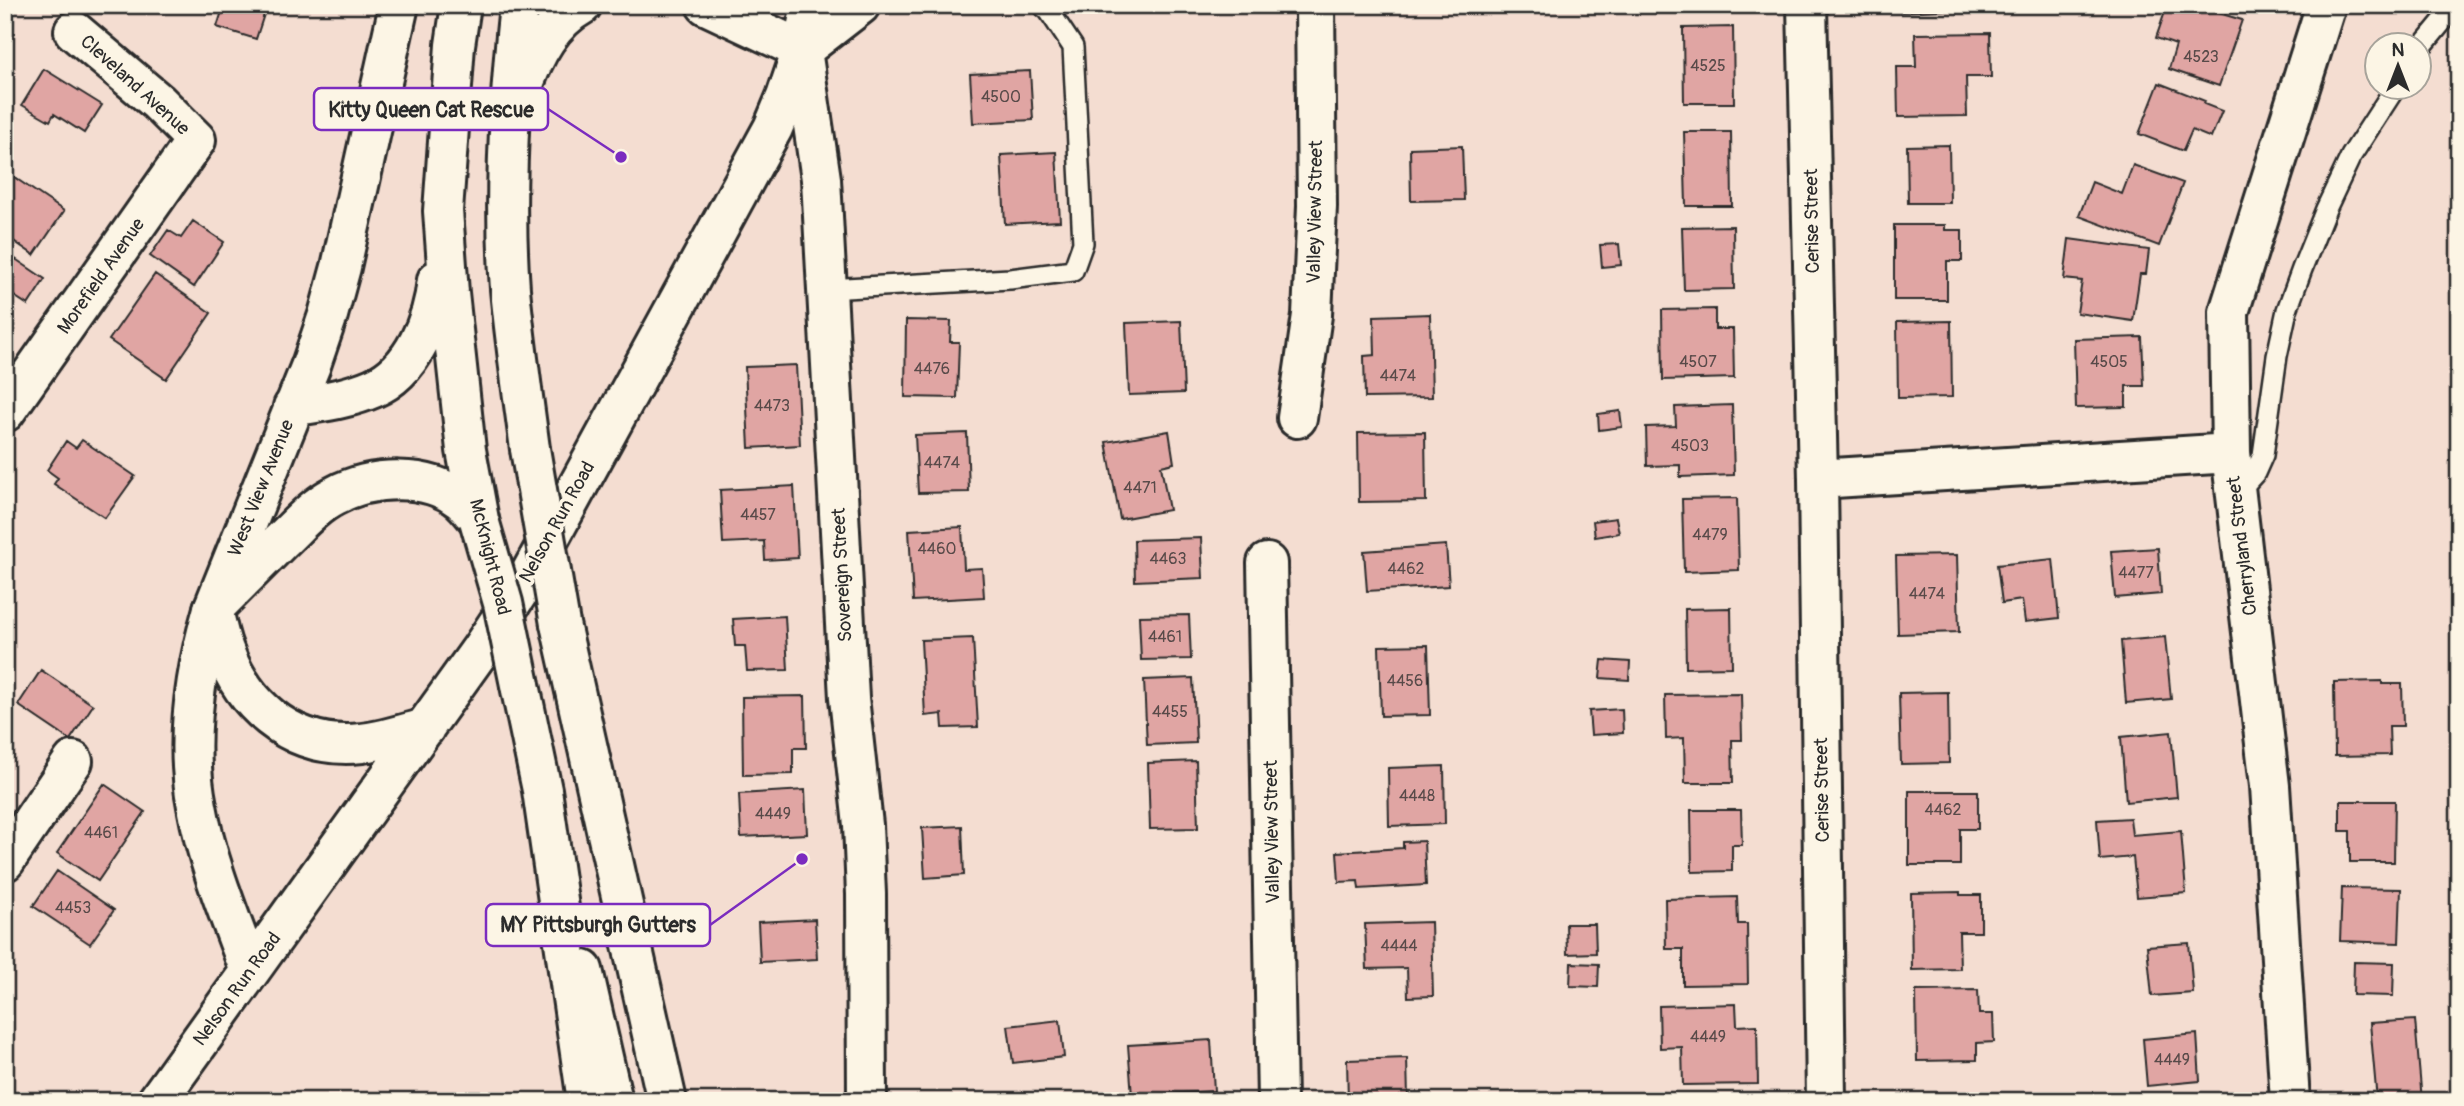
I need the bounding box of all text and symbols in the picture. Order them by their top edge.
street label: Cleveland Avenue [75,30,195,141]
north arrow [2362,32,2432,102]
text: N [2392,38,2405,62]
house number: 4523 [2183,47,2219,67]
house number: 4525 [1690,56,1726,76]
house number: 4500 [981,87,1021,107]
callout: Kitty Queen Cat Rescue [314,88,548,130]
text: Kitty Queen Cat Rescue [328,97,534,124]
street label: Valley View Street [1302,140,1328,284]
street label: Cerise Street [1799,168,1825,274]
street label: Morefield Avenue [52,213,150,339]
house number: 4507 [1679,352,1717,372]
house number: 4505 [2090,352,2128,372]
house number: 4476 [914,359,950,379]
house number: 4474 [1380,366,1416,386]
house number: 4473 [754,396,790,416]
street label: West View Avenue [223,416,300,560]
house number: 4503 [1671,436,1709,456]
house number: 4474 [924,453,960,473]
street label: Nelson Run Road [514,457,600,587]
street label: Cherryland Street [2222,475,2262,617]
house number: 4471 [1123,478,1157,498]
street label: McKnight Road [464,497,516,617]
house number: 4457 [740,505,776,525]
street label: Sovereign Street [826,507,857,643]
house number: 4479 [1692,525,1728,545]
house number: 4460 [918,539,956,559]
house number: 4463 [1150,549,1186,569]
house number: 4462 [1388,559,1424,579]
house number: 4477 [2118,563,2154,583]
house number: 4474 [1909,584,1945,604]
house number: 4461 [1148,627,1182,647]
house number: 4456 [1387,671,1423,691]
house number: 4455 [1152,702,1188,722]
street label: Cerise Street [1809,737,1835,843]
street label: Valley View Street [1259,760,1285,904]
house number: 4448 [1399,786,1435,806]
house number: 4462 [1925,800,1961,820]
house number: 4449 [755,804,791,824]
house number: 4461 [84,823,118,843]
house number: 4453 [55,898,91,918]
callout: MY Pittsburgh Gutters [486,904,710,946]
text: MY Pittsburgh Gutters [500,912,696,939]
street label: Nelson Run Road [188,927,286,1051]
house number: 4444 [1380,936,1418,956]
house number: 4449 [1690,1027,1726,1047]
house number: 4449 [2154,1050,2190,1070]

